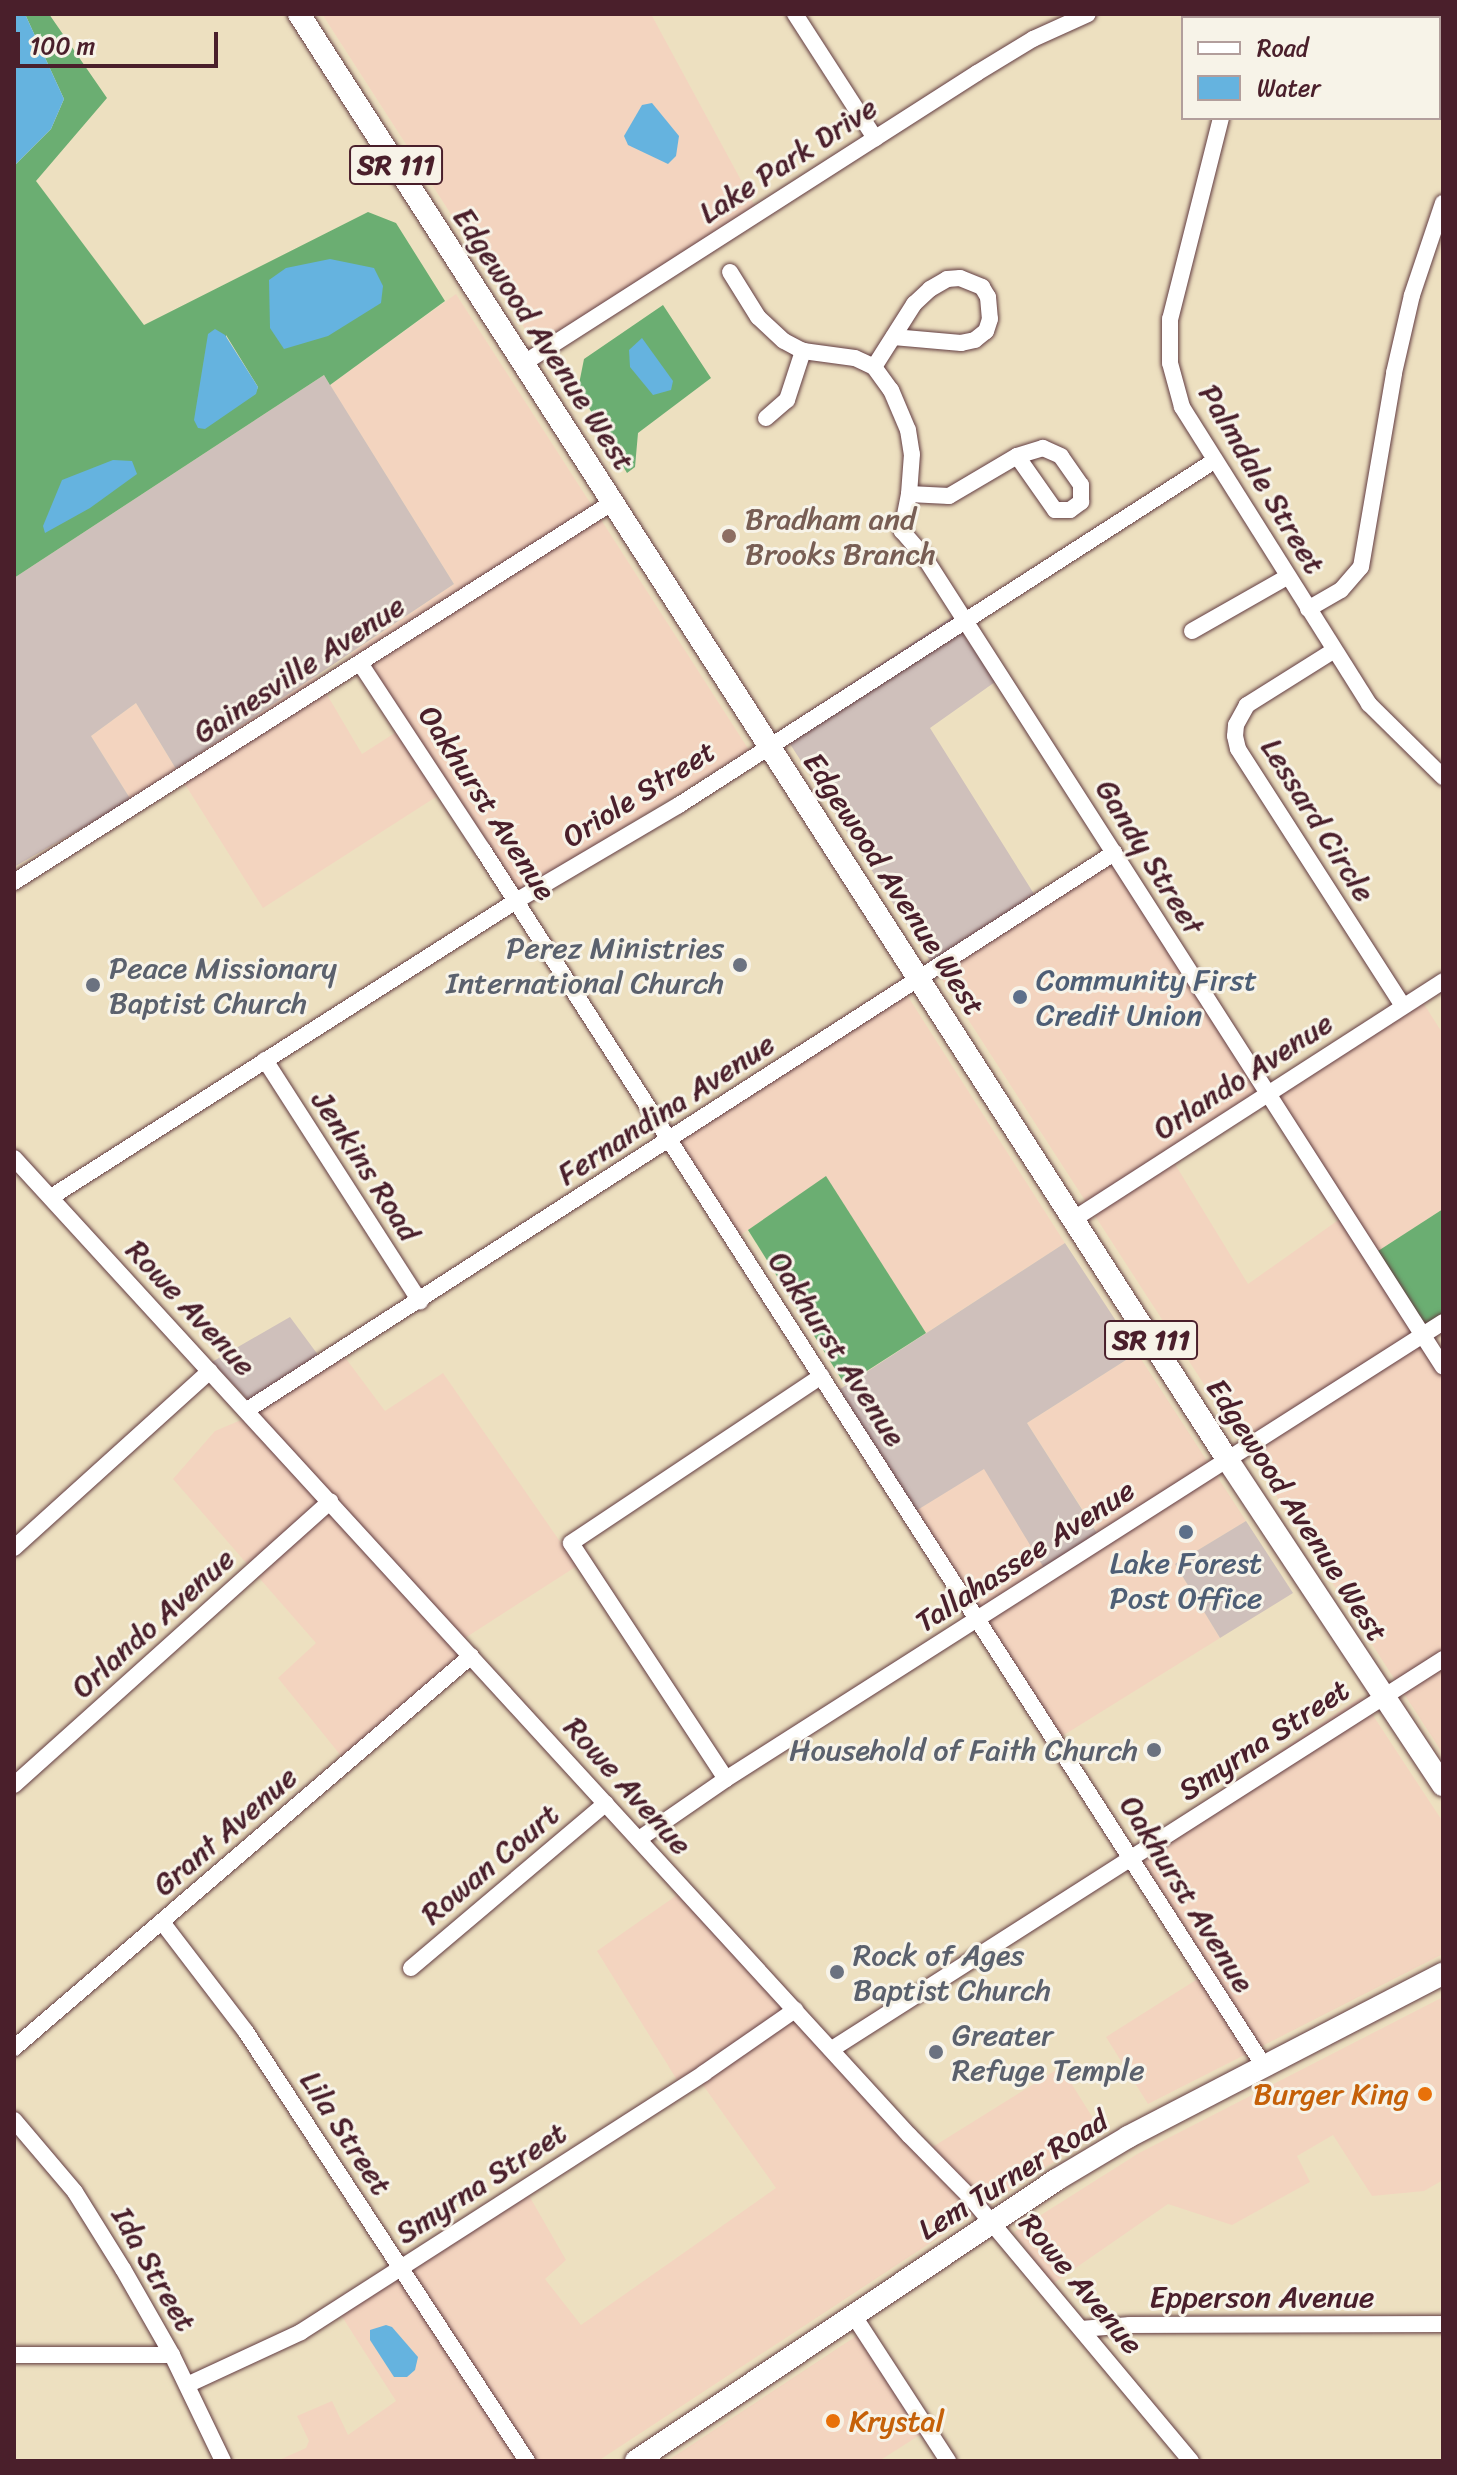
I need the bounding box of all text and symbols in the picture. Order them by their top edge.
scale bar [20,16,222,66]
legend [1181,16,1441,120]
text: 100 m [30,25,95,67]
text: Road [1257,27,1308,69]
text: Water [1257,67,1320,109]
street label: Lake Park Drive [692,89,884,231]
road number: SR 111 [348,141,444,189]
street label: Edgewood Avenue West [445,201,643,477]
street label: Palmdale Street [1192,378,1332,580]
place label: Bradham and Brooks Branch [745,501,936,572]
marker: Bradham and Brooks Branch [720,527,738,545]
street label: Gainesville Avenue [187,587,411,751]
street label: Oakhurst Avenue [411,699,563,907]
street label: Lessard Circle [1253,732,1383,908]
street label: Oriole Street [556,733,722,855]
street label: Edgewood Avenue West [795,746,993,1022]
street label: Gandy Street [1088,773,1212,941]
place label: Perez Ministries International Church [446,930,724,1000]
place label: Peace Missionary Baptist Church [109,950,338,1020]
marker: Perez Ministries International Church [731,956,749,974]
place label: Community First Credit Union [1036,962,1256,1032]
marker: Peace Missionary Baptist Church [84,976,102,994]
marker: Community First Credit Union [1011,988,1029,1006]
street label: Orlando Avenue [1147,1005,1339,1147]
street label: Fernandina Avenue [551,1026,781,1192]
street label: Jenkins Road [304,1084,428,1248]
street label: Rowe Avenue [119,1232,263,1384]
street label: Oakhurst Avenue [761,1245,913,1453]
road number: SR 111 [1103,1316,1199,1364]
street label: Edgewood Avenue West [1198,1372,1396,1648]
street label: Tallahassee Avenue [909,1472,1141,1640]
marker: Lake Forest Post Office [1177,1523,1195,1541]
street label: Orlando Avenue [64,1541,242,1705]
place label: Lake Forest Post Office [1109,1545,1263,1616]
street label: Smyrna Street [1172,1672,1356,1808]
street label: Rowe Avenue [557,1710,699,1862]
place label: Household of Faith Church [788,1732,1138,1768]
marker: Household of Faith Church [1145,1741,1163,1759]
street label: Grant Avenue [146,1759,304,1903]
street label: Oakhurst Avenue [1112,1789,1262,1999]
street label: Rowan Court [414,1796,566,1932]
place label: Rock of Ages Baptist Church [853,1937,1051,2008]
marker: Rock of Ages Baptist Church [828,1963,846,1981]
place label: Greater Refuge Temple [952,2017,1145,2088]
marker: Greater Refuge Temple [927,2043,945,2061]
street label: Lila Street [293,2064,399,2202]
place label: Burger King [1253,2076,1409,2112]
marker: Burger King [1416,2085,1434,2103]
street label: Lem Turner Road [911,2102,1115,2248]
street label: Smyrna Street [389,2115,573,2251]
street label: Ida Street [104,2200,204,2338]
street label: Rowe Avenue [1012,2206,1150,2362]
street label: Epperson Avenue [1150,2279,1374,2315]
place label: Krystal [849,2403,944,2439]
marker: Krystal [824,2412,842,2430]

